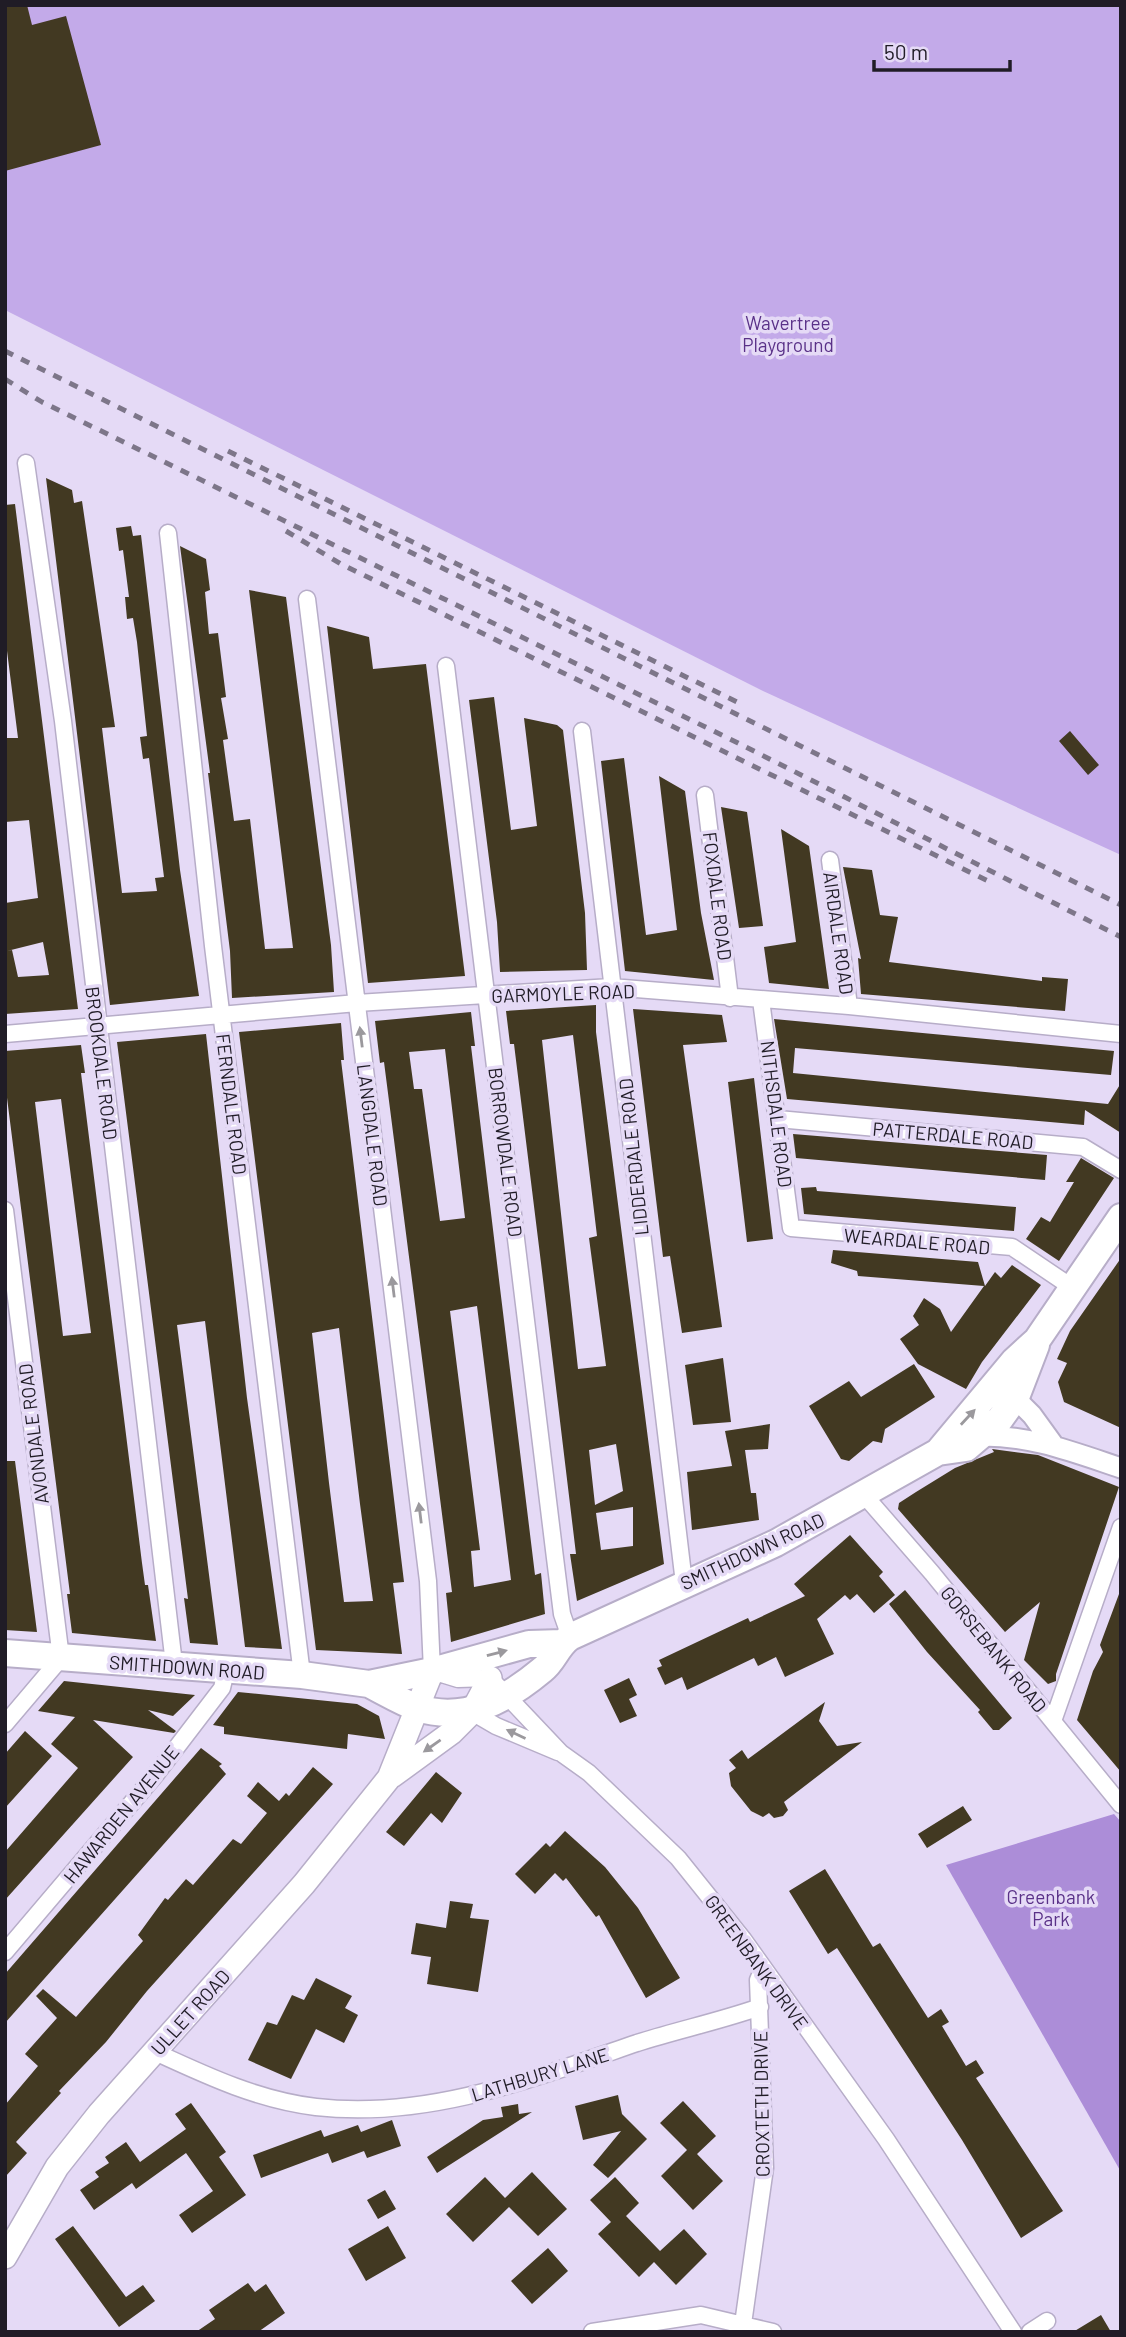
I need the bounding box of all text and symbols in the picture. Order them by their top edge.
scale bar [874,28,1010,72]
text: 50 m [884,39,928,64]
park label: Wavertree Playground [742,311,834,356]
street label: FOXDALE ROAD [699,830,737,962]
street label: AIRDALE ROAD [819,870,859,996]
street label: GARMOYLE ROAD [491,979,635,1007]
street label: BROOKDALE ROAD [81,985,123,1141]
one-way arrow [355,1026,366,1048]
street label: FERNDALE ROAD [212,1032,252,1176]
street label: NITHSDALE ROAD [757,1039,797,1189]
street label: LANGDALE ROAD [353,1063,393,1207]
street label: BORROWDALE ROAD [484,1066,528,1238]
street label: LIDDERDALE ROAD [613,1077,653,1237]
street label: PATTERDALE ROAD [872,1117,1034,1153]
street label: WEARDALE ROAD [843,1223,991,1259]
one-way arrow [387,1276,398,1298]
street label: AVONDALE ROAD [13,1362,53,1506]
one-way arrow [959,1408,976,1425]
one-way arrow [415,1502,426,1524]
street label: SMITHDOWN ROAD [676,1508,828,1594]
street label: GORSEBANK ROAD [936,1581,1052,1717]
one-way arrow [486,1647,508,1658]
street label: SMITHDOWN ROAD [108,1650,266,1684]
one-way arrow [506,1728,526,1740]
one-way arrow [423,1739,441,1753]
street label: HAWARDEN AVENUE [58,1740,184,1888]
park label: Greenbank Park [1007,1885,1095,1930]
street label: GREENBANK DRIVE [700,1890,814,2034]
street label: ULLET ROAD [146,1965,234,2059]
street label: CROXTETH DRIVE [748,2031,774,2177]
street label: LATHBURY LANE [468,2042,612,2106]

